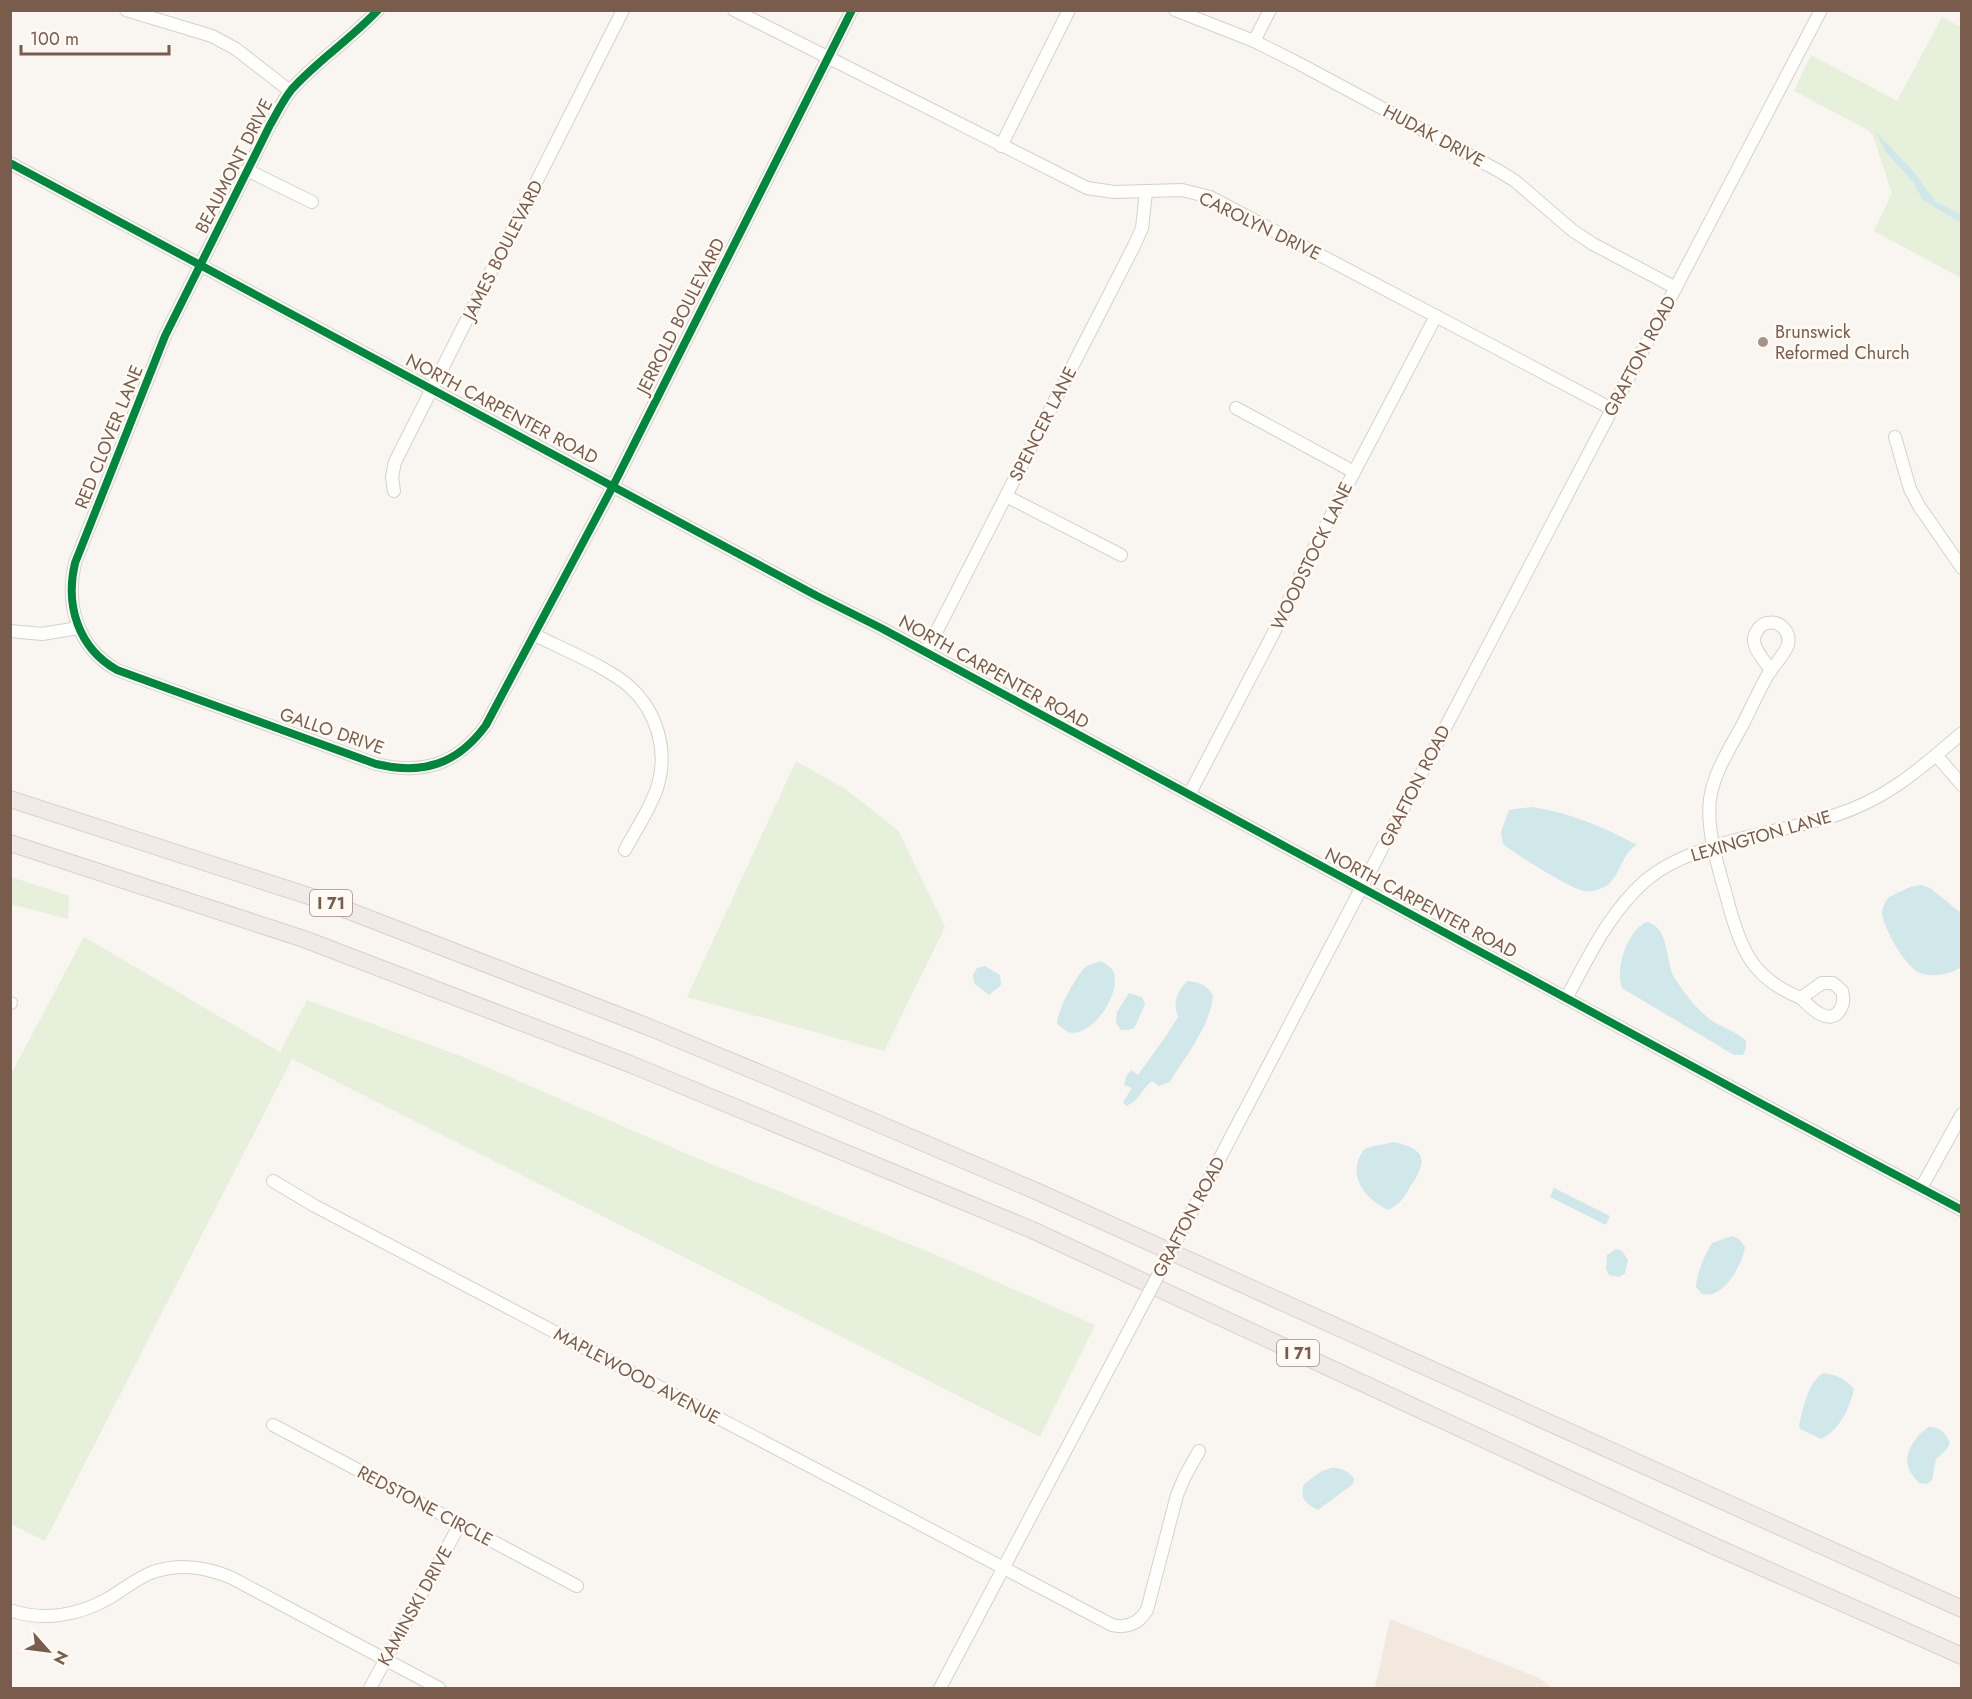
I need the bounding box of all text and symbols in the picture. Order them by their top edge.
scale bar [21,18,170,56]
text: 100 m [30,26,79,52]
street label: BEAUMONT DRIVE [189,94,279,238]
street label: HUDAK DRIVE [1379,98,1489,174]
street label: JAMES BOULEVARD [456,176,549,326]
street label: CAROLYN DRIVE [1195,185,1325,267]
street label: JERROLD BOULEVARD [629,233,732,400]
street label: GRAFTON ROAD [1597,291,1683,421]
place label: Brunswick Reformed Church [1775,319,1910,366]
marker: Brunswick Reformed Church [1756,335,1770,349]
street label: NORTH CARPENTER ROAD [401,347,603,471]
street label: RED CLOVER LANE [68,361,150,513]
street label: SPENCER LANE [1003,362,1083,486]
street label: WOODSTOCK LANE [1265,477,1359,635]
street label: NORTH CARPENTER ROAD [894,609,1094,735]
street label: GALLO DRIVE [276,701,388,761]
street label: GRAFTON ROAD [1373,721,1457,851]
street label: LEXINGTON LANE [1688,803,1834,869]
street label: NORTH CARPENTER ROAD [1320,841,1522,965]
road number: I 71 [310,890,352,916]
street label: GRAFTON ROAD [1146,1152,1232,1282]
street label: MAPLEWOOD AVENUE [549,1321,725,1431]
road number: I 71 [1277,1340,1319,1366]
street label: REDSTONE CIRCLE [353,1459,497,1553]
street label: KAMINSKI DRIVE [371,1541,459,1671]
north arrow [18,1621,78,1681]
text: N [48,1647,74,1669]

